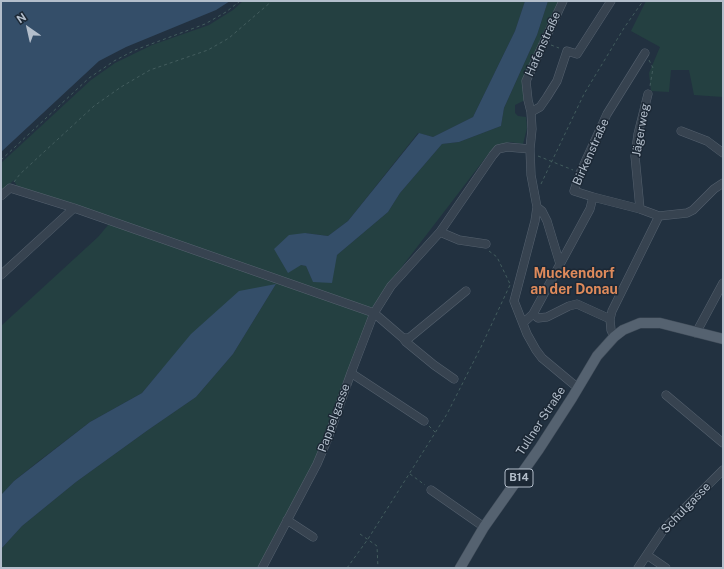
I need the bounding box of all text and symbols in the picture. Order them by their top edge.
north arrow [8,8,48,48]
street label: Hafenstraße [522,9,564,79]
text: N [14,11,28,25]
street label: Jägerweg [629,102,653,158]
street label: Birkenstraße [570,116,612,188]
district label: Muckendorf an der Donau [530,266,618,298]
street label: Pappelgasse [315,382,353,454]
street label: Tullner Straße [513,384,569,458]
road number: B14 [505,469,533,487]
street label: Schulgasse [658,480,714,536]

